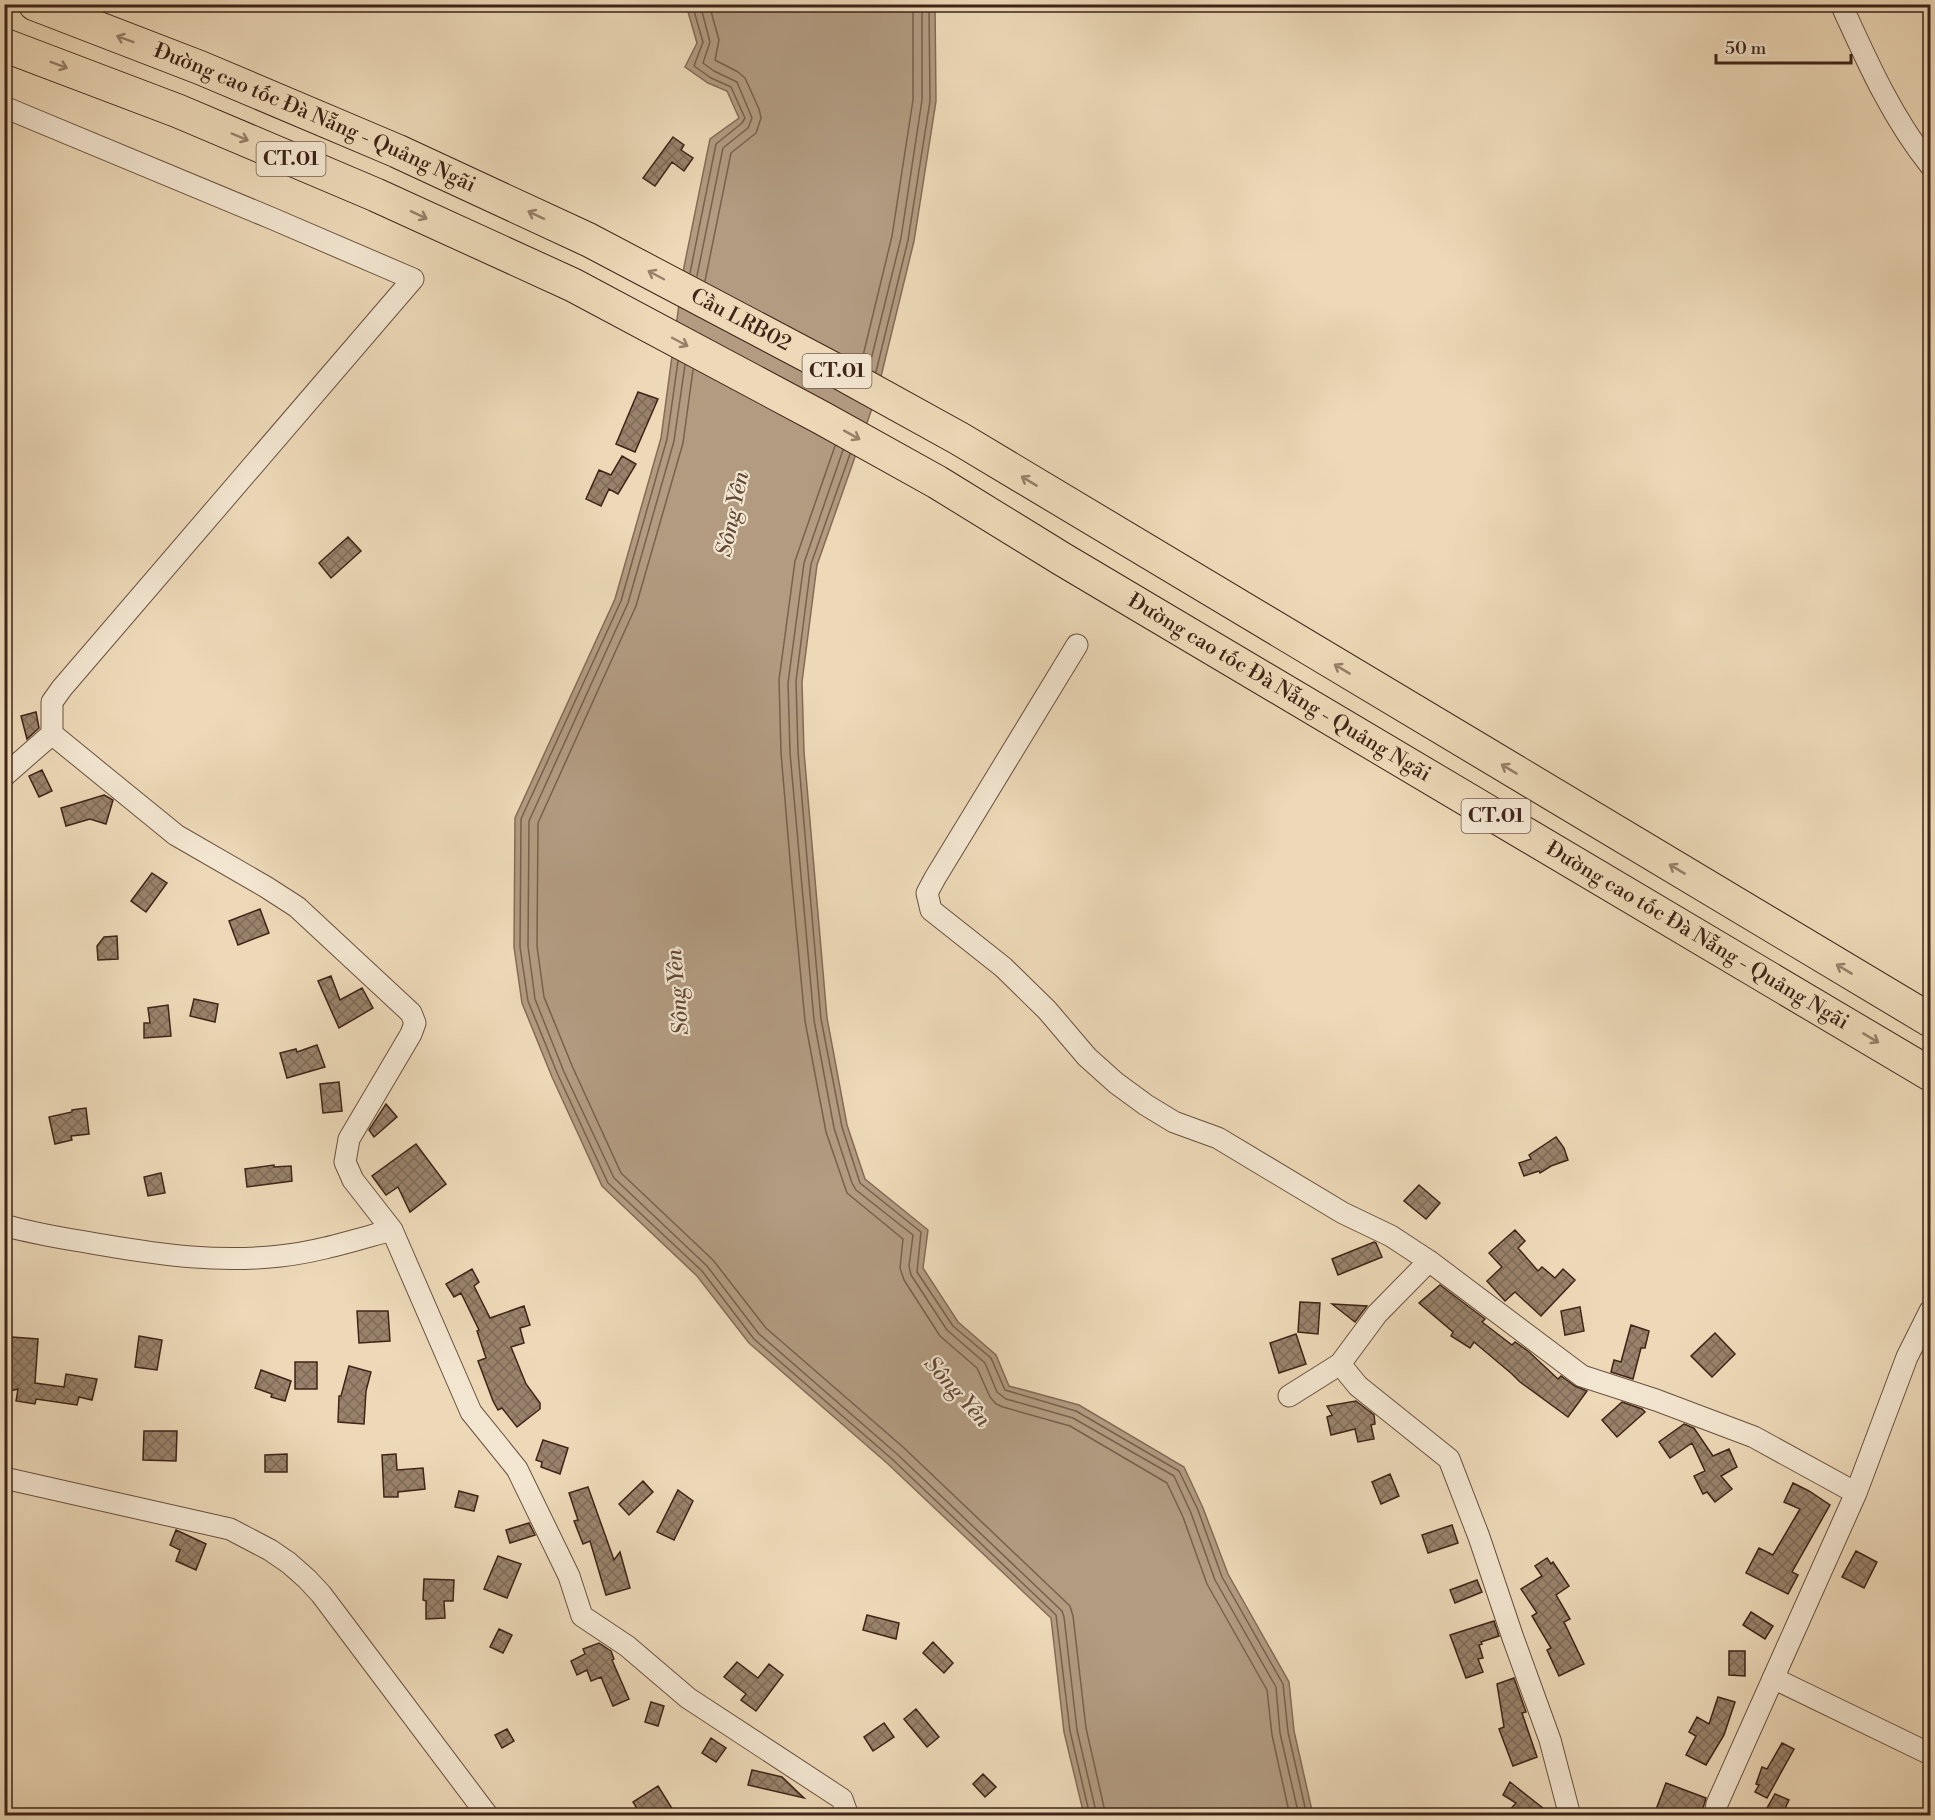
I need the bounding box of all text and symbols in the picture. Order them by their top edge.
scale bar [1716,27,1851,65]
one-way arrow [116,33,135,44]
text: 50 m [1725,37,1767,60]
street label: Đường cao tốc Đà Nẵng - Quảng Ngãi [150,38,480,199]
one-way arrow [49,60,68,71]
one-way arrow [231,132,249,143]
road number: CT.01 [256,142,326,176]
one-way arrow [410,209,428,221]
one-way arrow [527,209,545,220]
one-way arrow [648,269,666,280]
street label: Cầu LRB02 [686,283,796,357]
one-way arrow [671,336,688,348]
road number: CT.01 [802,354,872,388]
one-way arrow [843,429,860,441]
water label: Sông Yên [711,468,755,559]
one-way arrow [1021,475,1038,487]
street label: Đường cao tốc Đà Nẵng - Quảng Ngãi [1123,588,1435,788]
one-way arrow [1334,662,1351,674]
one-way arrow [1501,762,1518,774]
road number: CT.01 [1462,799,1530,833]
street label: Đường cao tốc Đà Nẵng - Quảng Ngãi [1541,836,1853,1036]
one-way arrow [1669,862,1686,874]
water label: Sông Yên [661,947,695,1036]
one-way arrow [1836,963,1853,975]
one-way arrow [1862,1033,1879,1045]
water label: Sông Yên [918,1351,996,1434]

